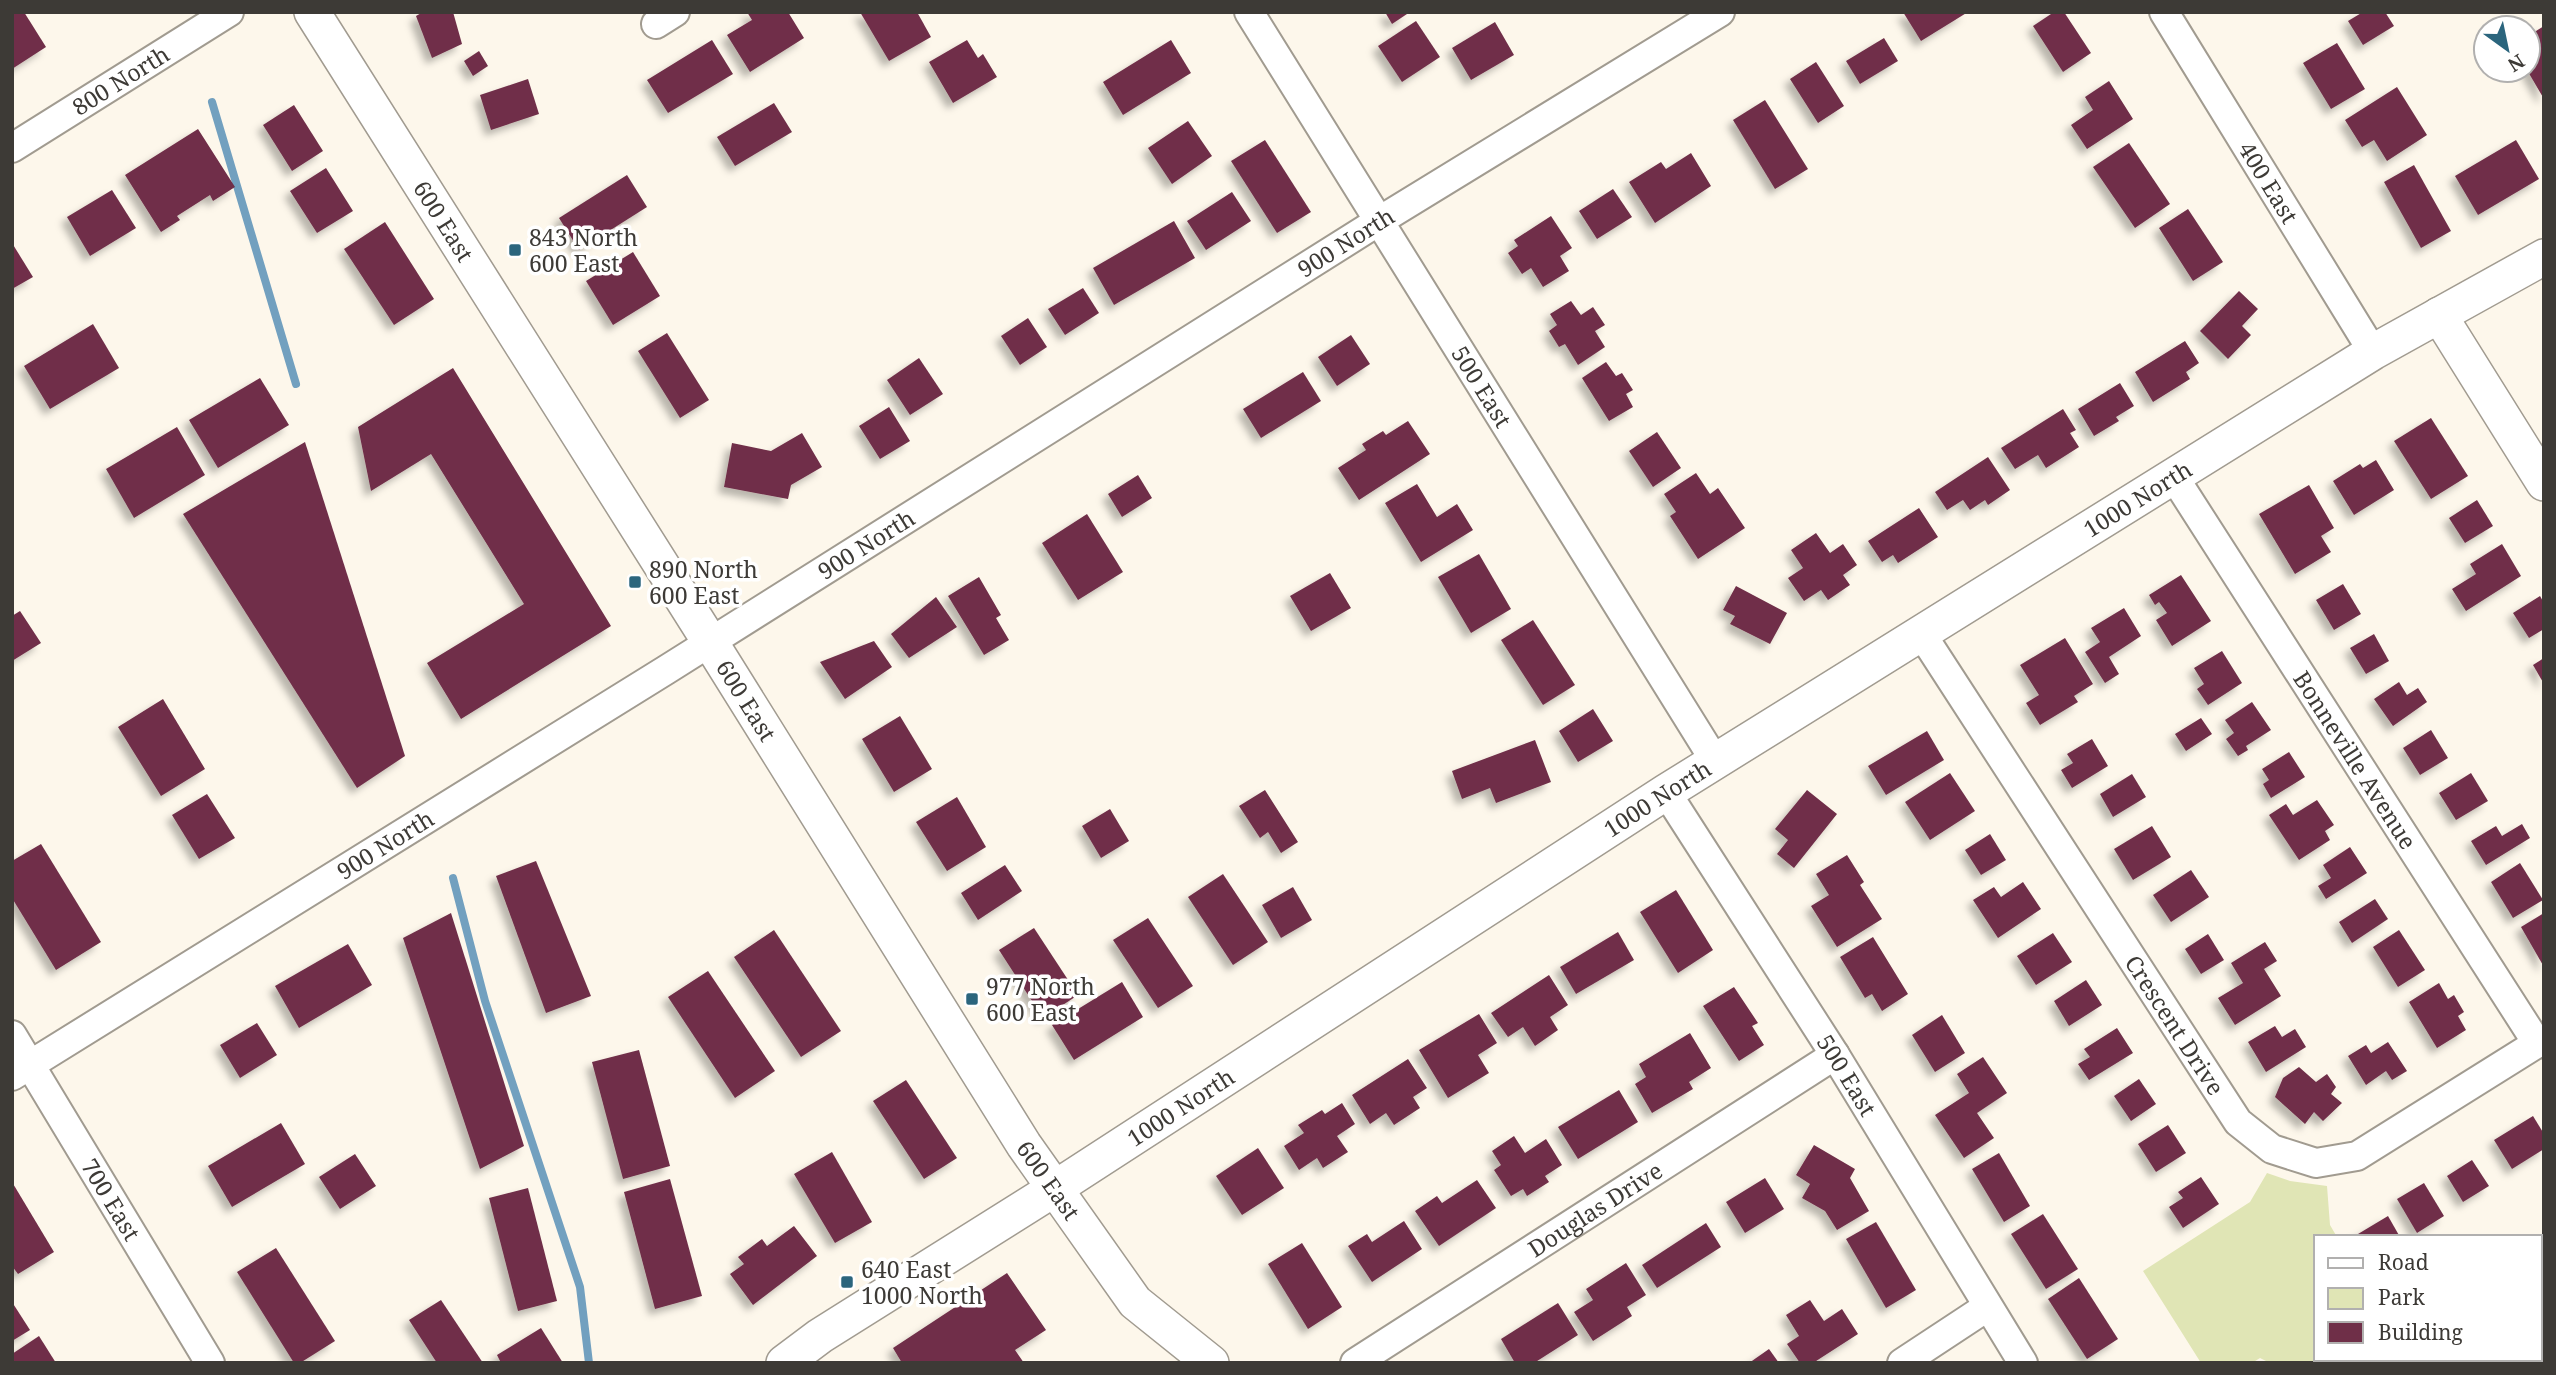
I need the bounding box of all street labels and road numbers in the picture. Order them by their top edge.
street label: 800 North [66,38,175,123]
street label: 400 East [2231,136,2306,229]
street label: 600 East [406,174,482,268]
street label: 900 North [1291,199,1400,285]
street label: 500 East [1445,340,1519,433]
street label: 1000 North [2077,453,2198,544]
street label: 900 North [811,502,921,587]
street label: 600 East [709,654,784,747]
street label: Bonneville Avenue [2286,665,2424,855]
street label: 1000 North [1597,752,1717,844]
street label: 900 North [330,802,440,887]
street label: Crescent Drive [2118,949,2232,1101]
street label: 500 East [1810,1028,1884,1122]
street label: 1000 North [1121,1060,1240,1154]
street label: 600 East [1010,1134,1088,1226]
street label: 700 East [74,1152,148,1246]
street label: Douglas Drive [1521,1154,1668,1264]

